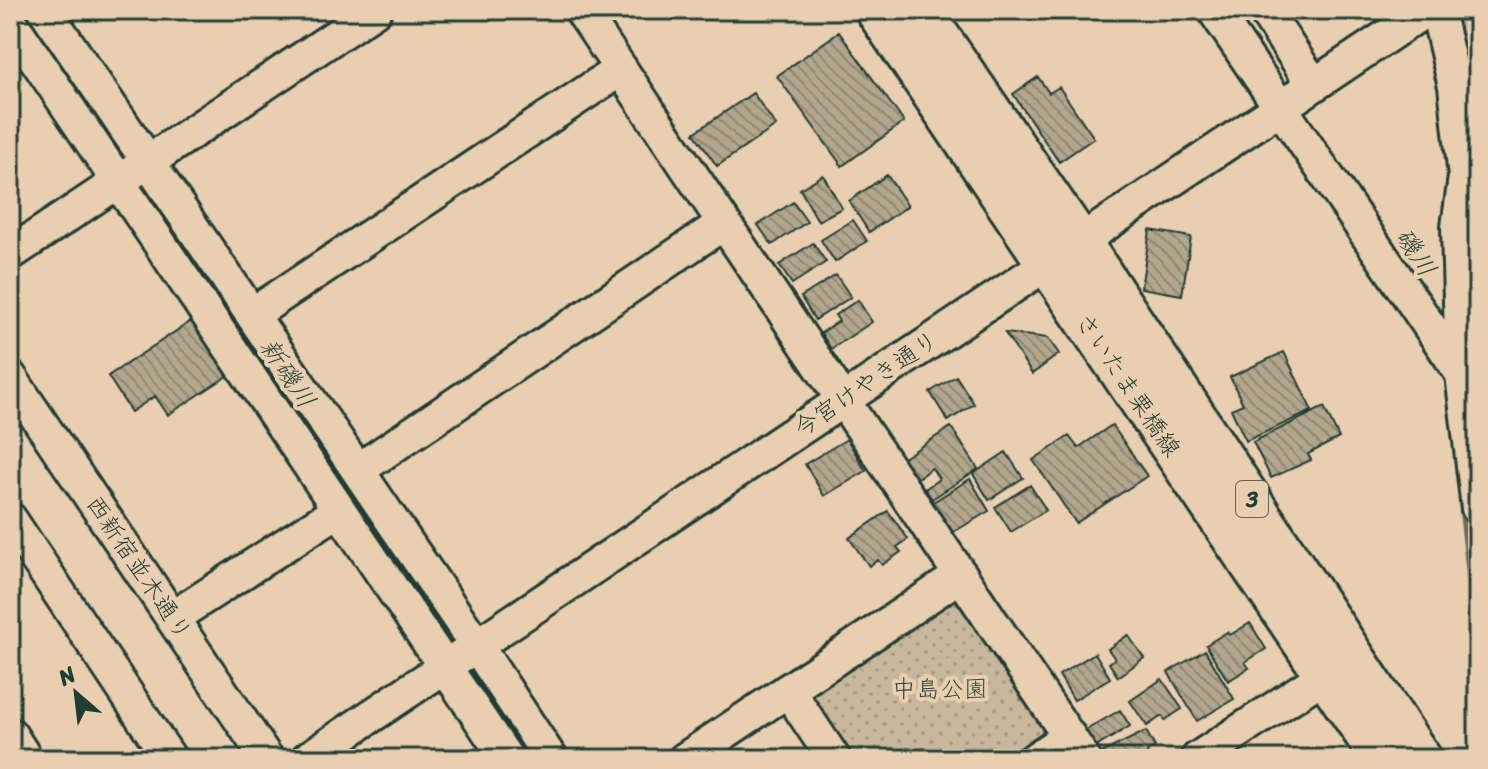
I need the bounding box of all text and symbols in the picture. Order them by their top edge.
water label: 磯川 [1383,218,1449,286]
street label: さいたま栗橋線 [1064,304,1192,466]
street label: 今宮けやき通り [785,320,947,448]
water label: 新磯川 [247,328,329,418]
road number: 3 [1236,481,1268,517]
street label: 西新宿並木通り [75,487,203,649]
north arrow [36,653,116,733]
text: N [50,655,83,697]
park label: 中島公園 [892,668,988,710]

